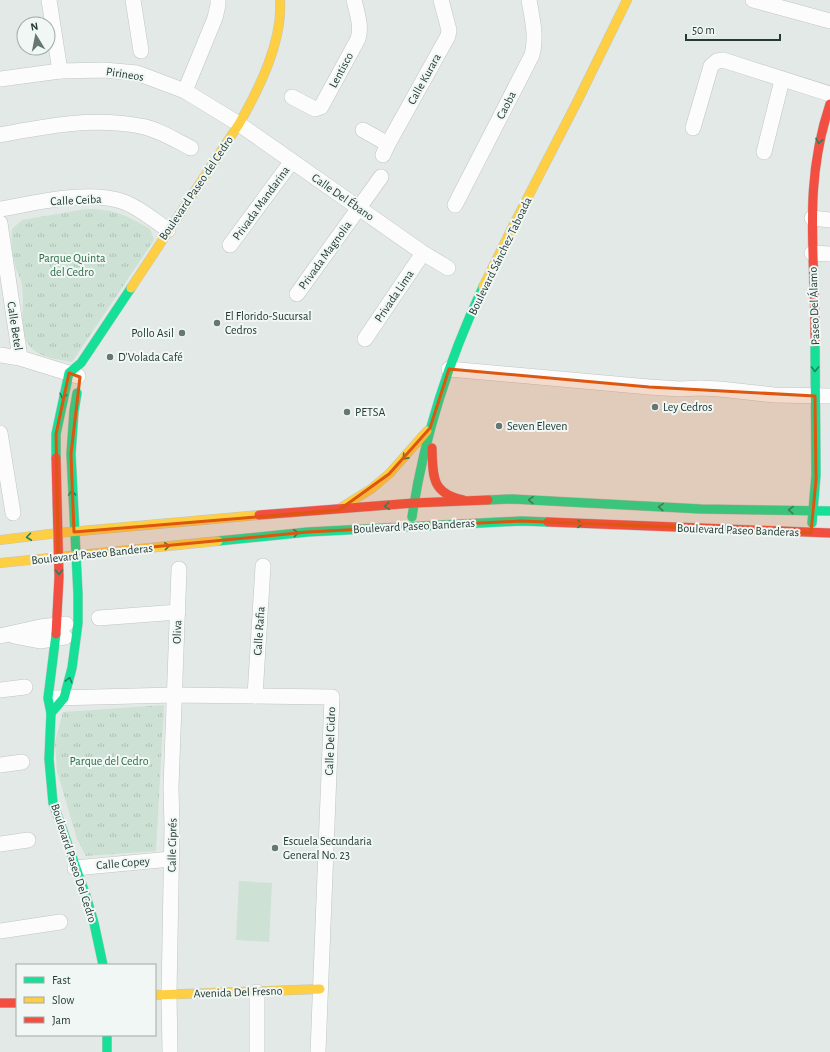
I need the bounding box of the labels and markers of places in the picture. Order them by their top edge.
place label: El Florido-Sucursal Cedros [225,310,311,336]
marker: El Florido-Sucursal Cedros [212,318,222,328]
place label: Pollo Asil [131,327,174,339]
marker: Pollo Asil [177,328,187,338]
place label: D'Volada Café [118,351,183,363]
marker: D'Volada Café [105,352,115,362]
place label: Ley Cedros [663,401,712,414]
marker: Ley Cedros [650,402,660,412]
place label: PETSA [355,406,385,418]
marker: PETSA [342,407,352,417]
place label: Seven Eleven [507,420,567,432]
marker: Seven Eleven [494,421,504,431]
place label: Escuela Secundaria General No. 23 [283,835,372,861]
marker: Escuela Secundaria General No. 23 [270,843,280,853]

